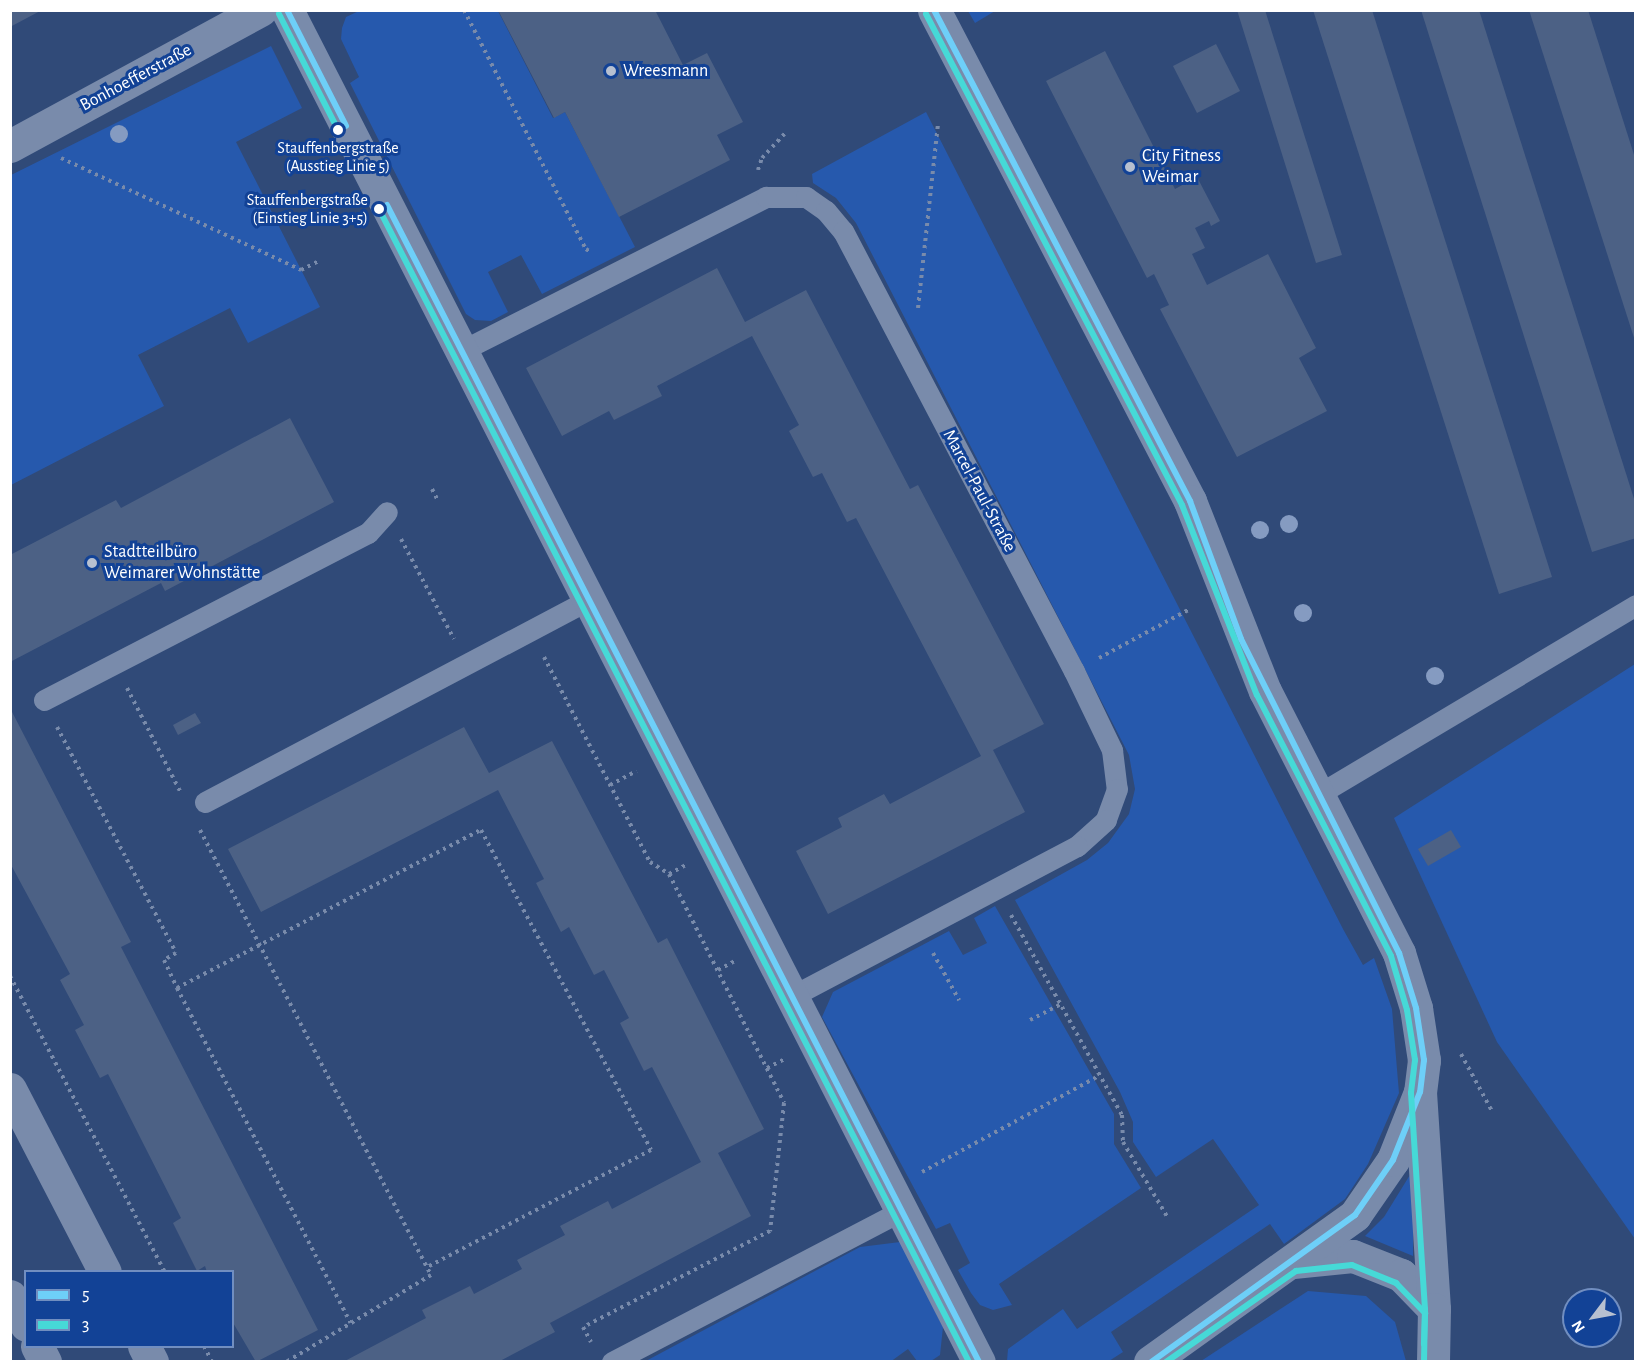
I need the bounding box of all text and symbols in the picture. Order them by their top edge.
street label: Bonhoefferstraße [77,40,195,116]
place label: Wreesmann [623,60,708,82]
marker: Wreesmann [604,64,618,78]
marker: Stauffenbergstraße (Ausstieg Linie 5) [332,124,344,136]
place label: Stauffenbergstraße (Ausstieg Linie 5) [277,138,399,176]
place label: City Fitness Weimar [1142,146,1221,188]
marker: City Fitness Weimar [1123,160,1137,174]
place label: Stauffenbergstraße (Einstieg Linie 3+5) [247,190,368,228]
marker: Stauffenbergstraße (Einstieg Linie 3+5) [373,203,385,215]
street label: Marcel-Paul-Straße [938,426,1020,556]
place label: Stadtteilbüro Weimarer Wohnstätte [104,542,260,584]
marker: Stadtteilbüro Weimarer Wohnstätte [85,556,99,570]
legend [24,1270,234,1348]
text: 5 [82,1286,90,1304]
north arrow [1562,1288,1622,1348]
text: 3 [82,1316,89,1334]
text: N [1569,1318,1588,1335]

